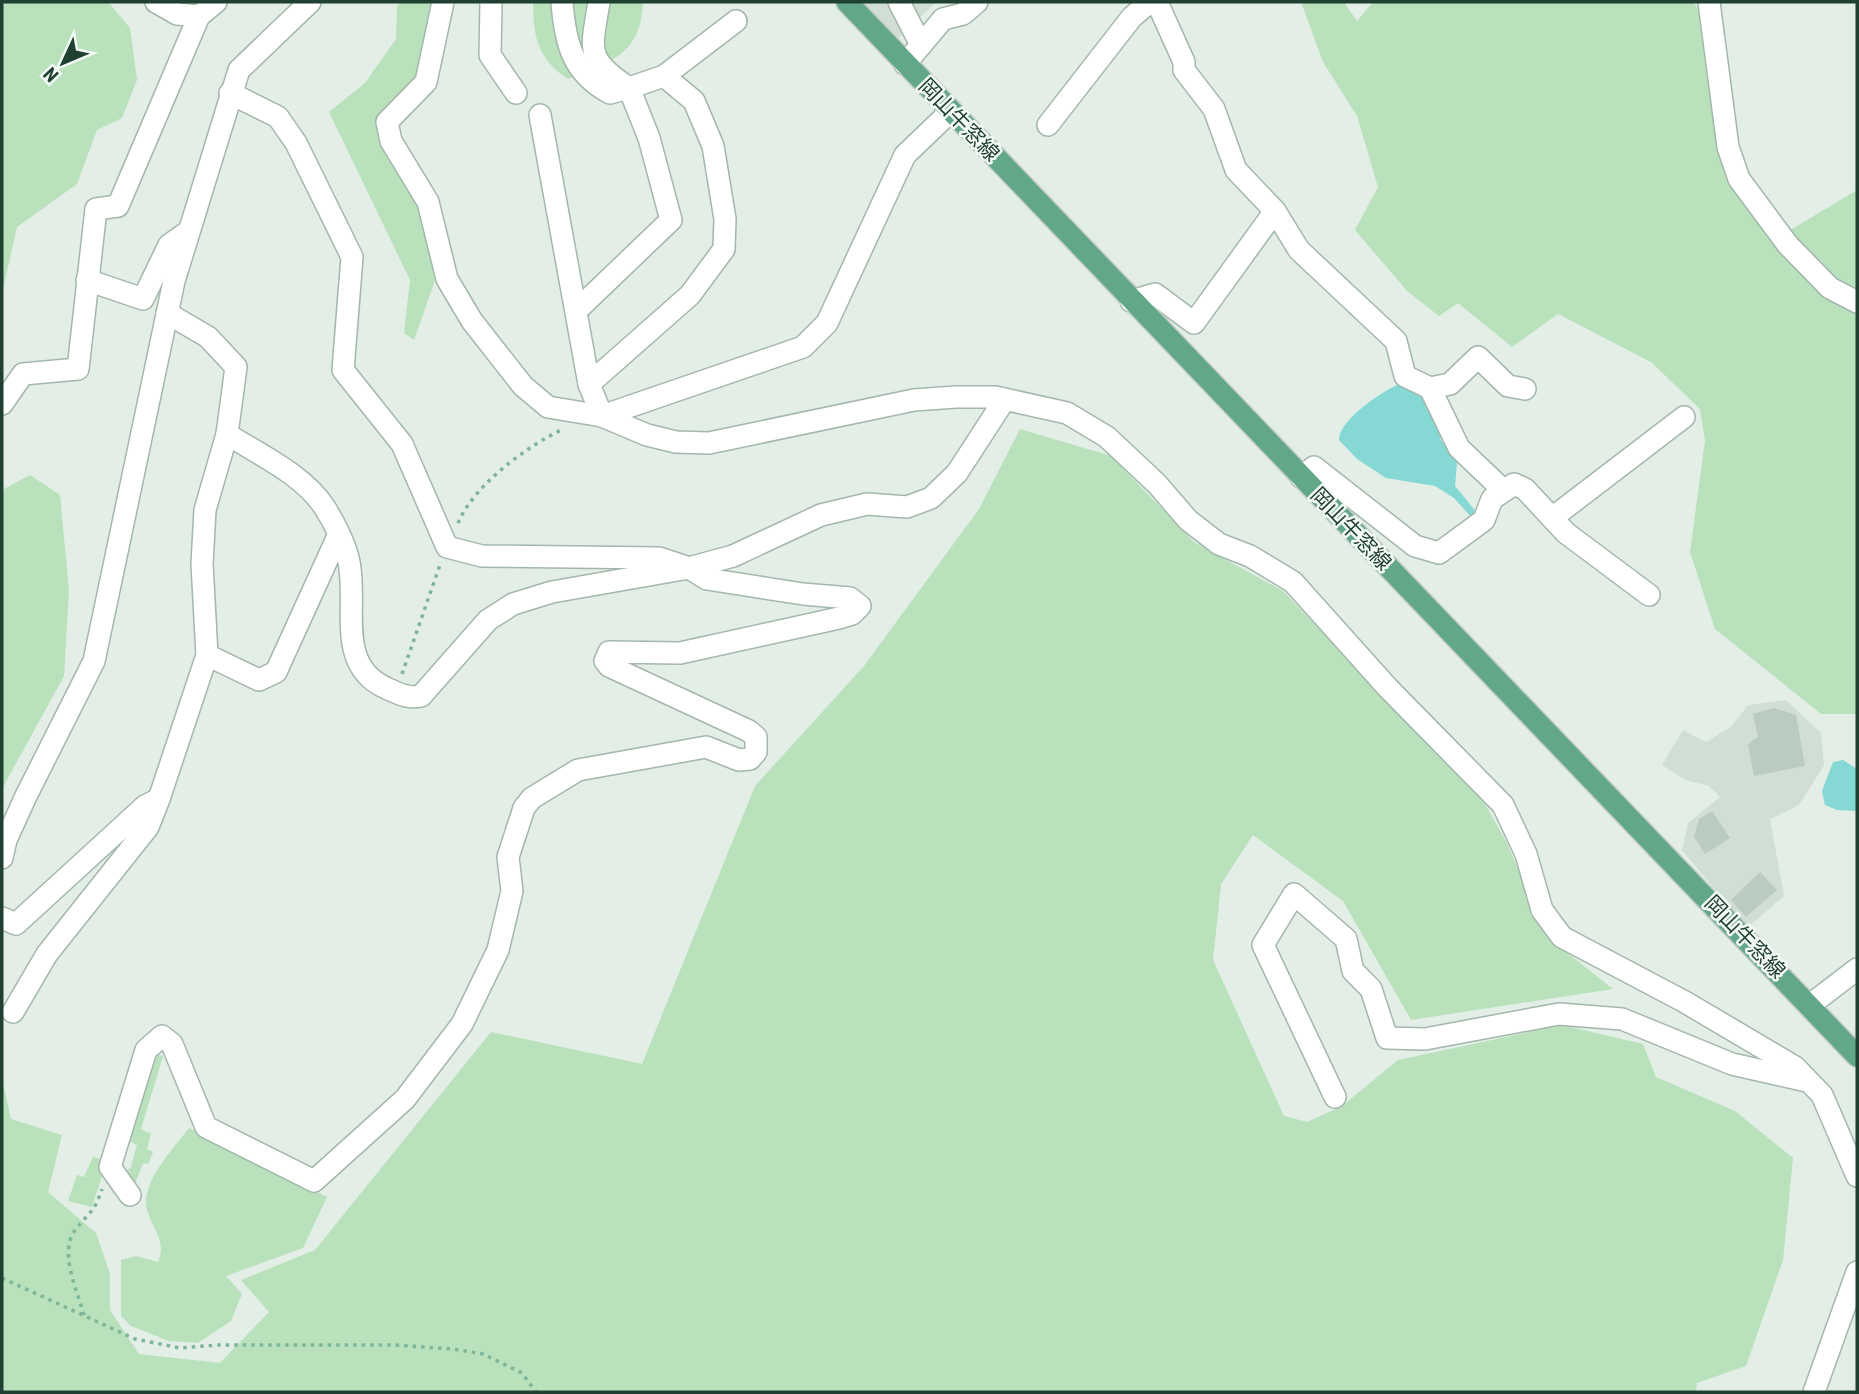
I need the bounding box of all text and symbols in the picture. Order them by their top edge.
north arrow [28,28,98,98]
text: N [39,62,63,87]
street label: 岡山牛窓線 [914,74,1004,166]
street label: 岡山牛窓線 [1306,483,1396,575]
street label: 岡山牛窓線 [1700,891,1790,983]

